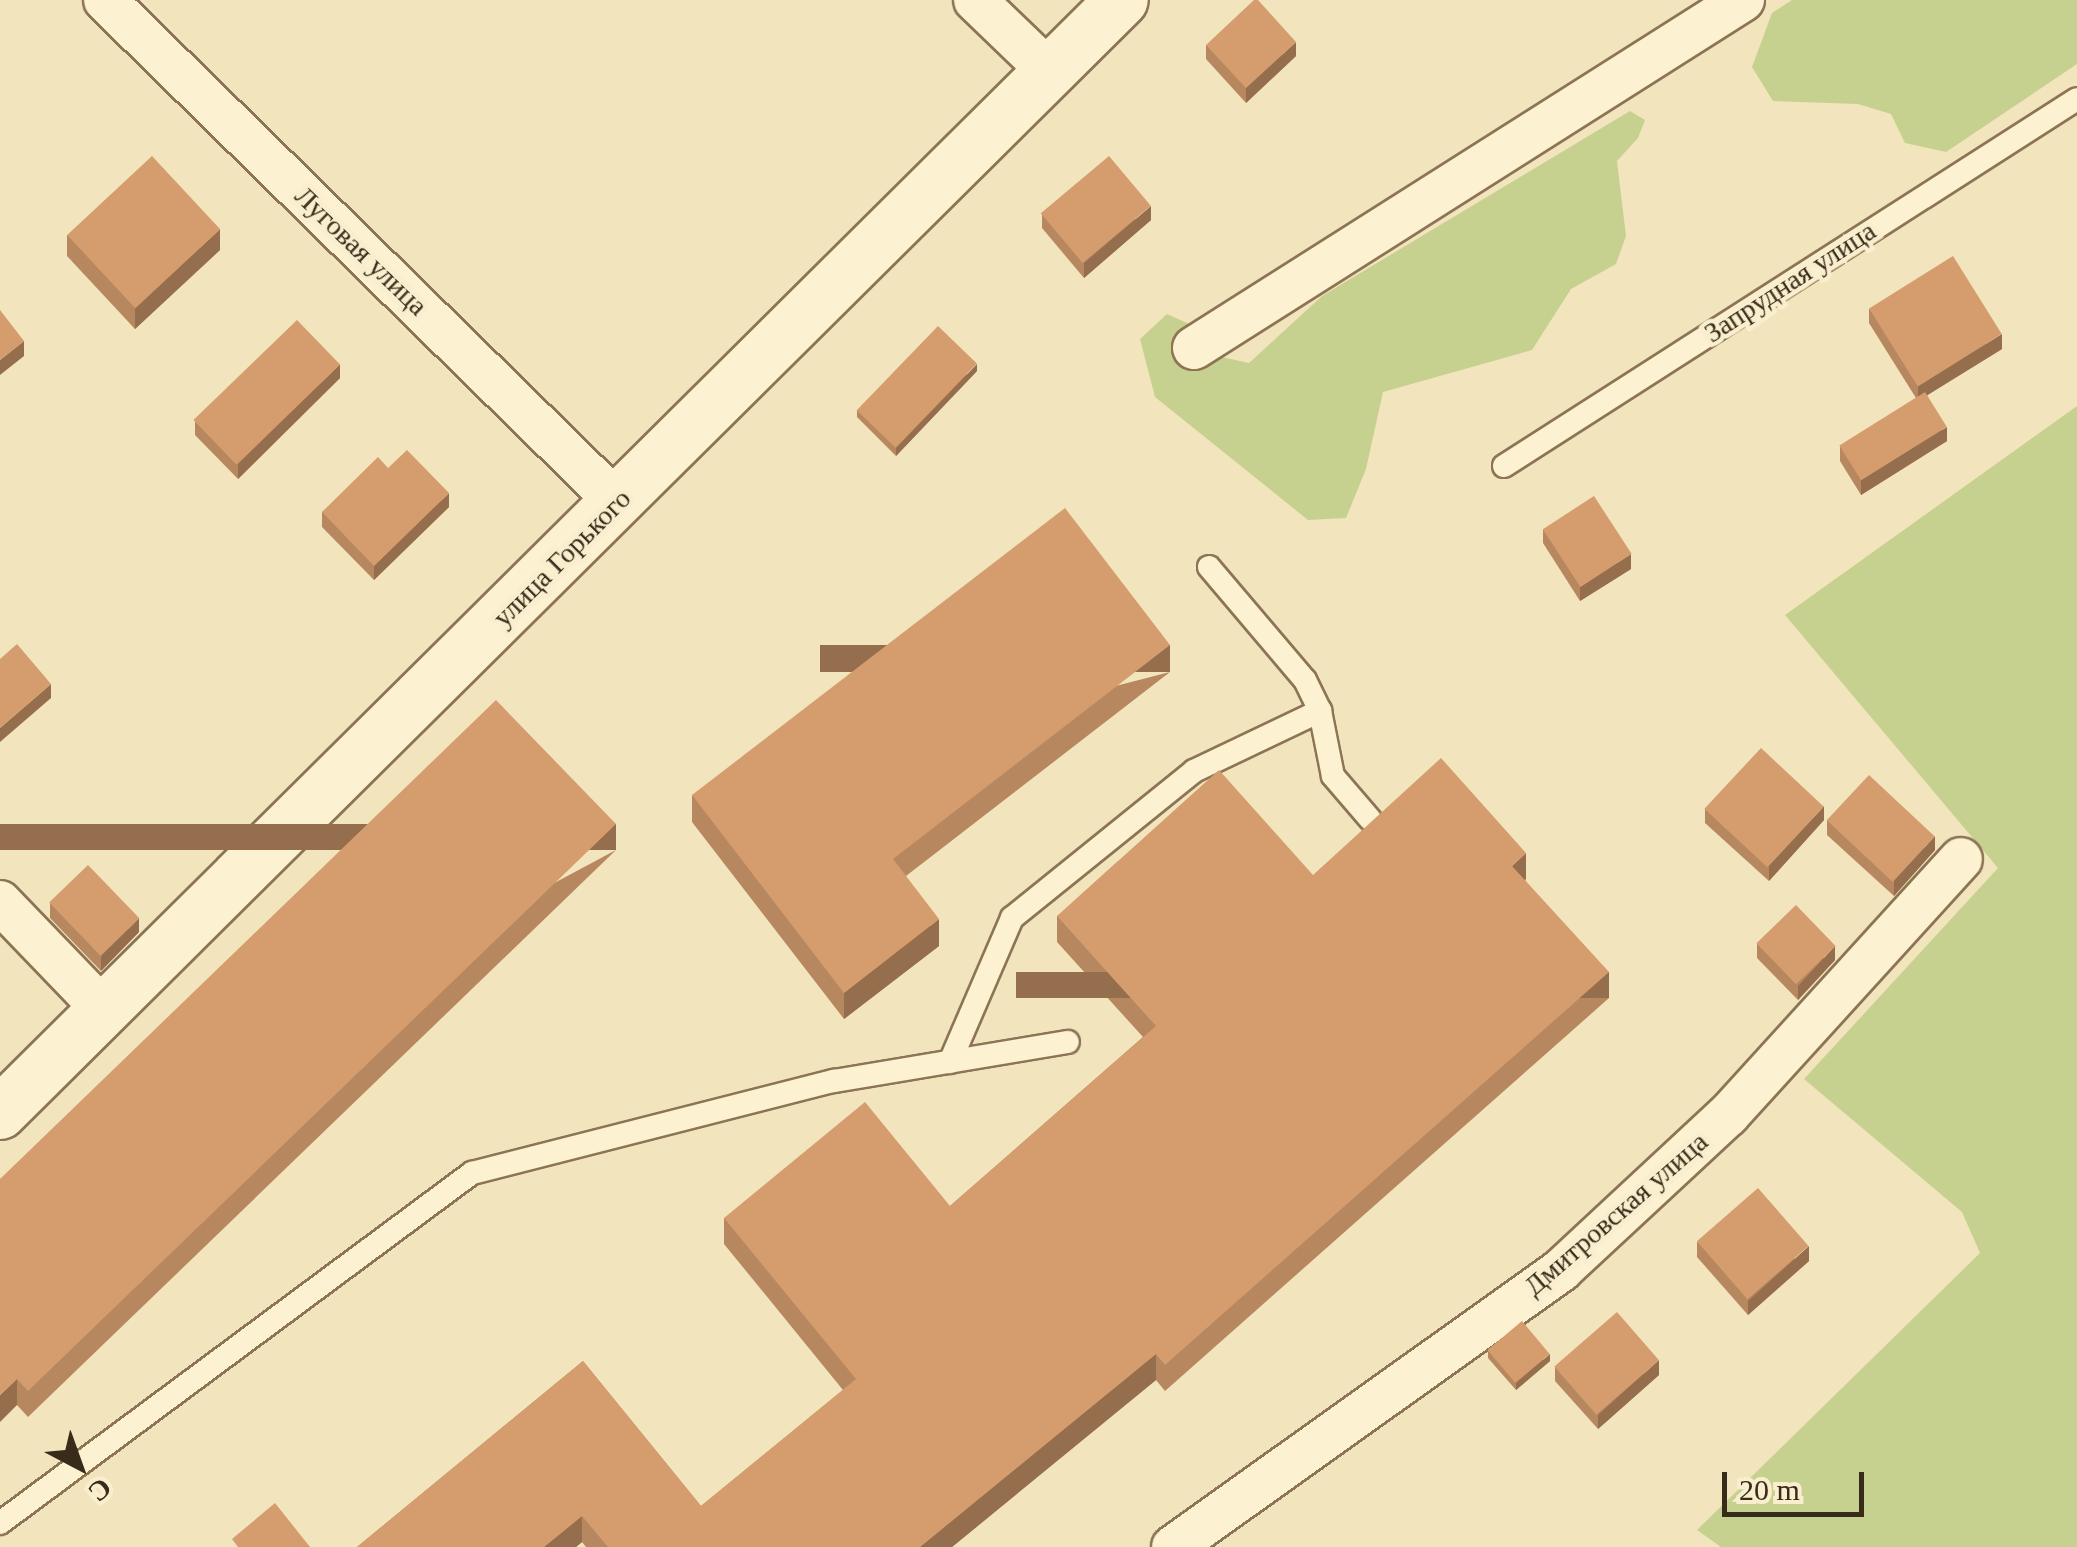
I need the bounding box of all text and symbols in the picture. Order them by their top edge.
street label: Луговая улица [288,179,434,323]
street label: Запрудная улица [1698,214,1882,350]
street label: улица Горького [486,482,638,634]
street label: Дмитровская улица [1517,1125,1715,1303]
north arrow [30,1417,130,1517]
scale bar [1727,1452,1870,1514]
text: С [82,1472,118,1508]
text: 20 m [1739,1473,1800,1506]

